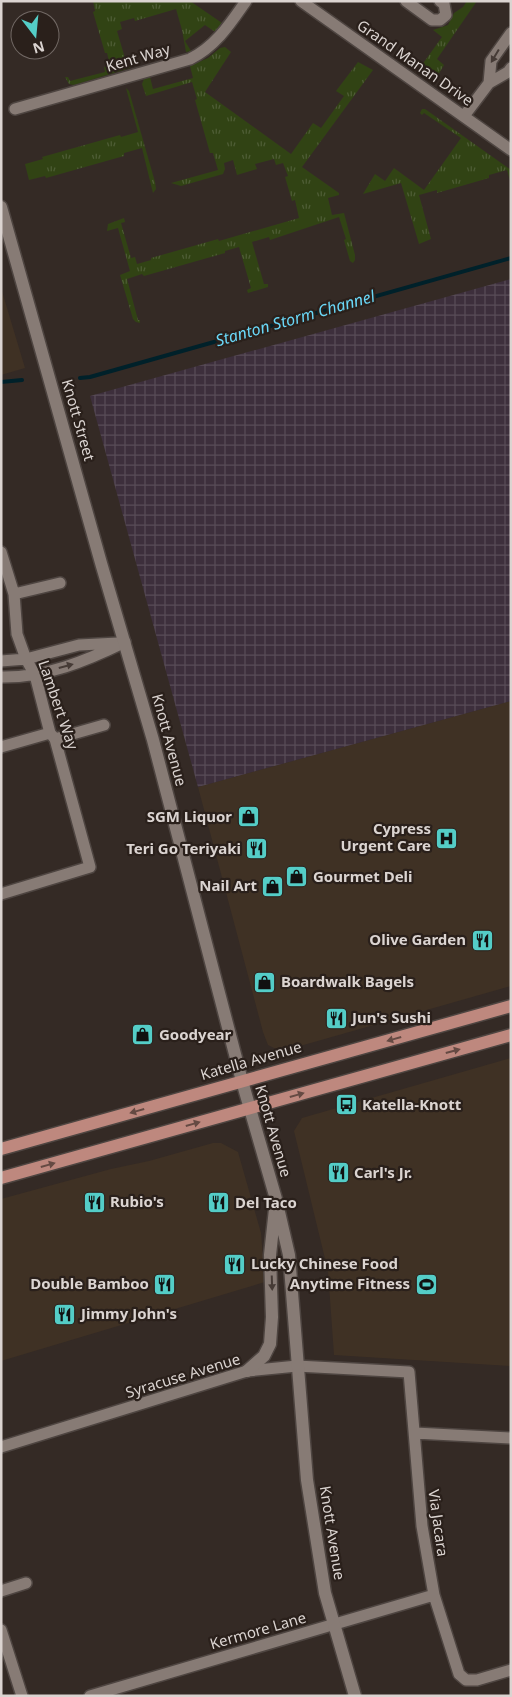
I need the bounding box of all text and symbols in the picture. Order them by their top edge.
north arrow [10,10,60,60]
street label: Grand Manan Drive [353,15,478,110]
text: N [31,37,47,59]
street label: Kent Way [103,38,173,76]
one-way arrow [491,49,499,64]
water label: Stanton Storm Channel [213,284,378,351]
street label: Knott Street [58,376,100,464]
street label: Lambert Way [34,657,84,752]
one-way arrow [59,662,74,670]
street label: Knott Avenue [148,691,192,788]
shop icon: SGM Liquor [236,805,260,829]
place label: SGM Liquor [147,806,232,826]
place label: Cypress Urgent Care [341,818,431,855]
hospital icon: Cypress Urgent Care [435,826,459,850]
restaurant icon: Teri Go Teriyaki [245,837,269,861]
place label: Teri Go Teriyaki [126,838,241,858]
shop icon: Gourmet Deli [285,865,309,889]
place label: Gourmet Deli [313,866,413,886]
shop icon: Nail Art [261,874,285,898]
place label: Nail Art [199,875,257,895]
restaurant icon: Olive Garden [470,928,494,952]
place label: Olive Garden [369,929,466,949]
shop icon: Boardwalk Bagels [253,970,277,994]
place label: Boardwalk Bagels [281,971,414,991]
restaurant icon: Jun's Sushi [324,1006,348,1030]
place label: Jun's Sushi [350,1007,431,1027]
shop icon: Goodyear [131,1023,155,1047]
place label: Goodyear [159,1024,232,1044]
one-way arrow [386,1035,401,1043]
street label: Katella Avenue [198,1036,304,1084]
one-way arrow [446,1047,461,1055]
street label: Knott Avenue [251,1082,297,1179]
one-way arrow [289,1090,304,1098]
bus stop icon: Katella-Knott [334,1093,358,1117]
place label: Katella-Knott [362,1094,462,1114]
one-way arrow [129,1107,144,1115]
one-way arrow [186,1119,201,1127]
one-way arrow [41,1160,56,1168]
restaurant icon: Carl's Jr. [326,1161,350,1185]
place label: Carl's Jr. [354,1162,412,1182]
restaurant icon: Rubio's [82,1190,106,1214]
place label: Rubio's [110,1191,164,1211]
restaurant icon: Del Taco [207,1191,231,1215]
place label: Del Taco [235,1192,297,1212]
restaurant icon: Lucky Chinese Food [223,1252,247,1276]
place label: Lucky Chinese Food [251,1253,398,1273]
restaurant icon: Double Bamboo [153,1272,177,1296]
sports icon: Anytime Fitness [414,1272,438,1296]
place label: Double Bamboo [30,1273,149,1293]
place label: Anytime Fitness [290,1273,410,1293]
one-way arrow [268,1275,276,1291]
restaurant icon: Jimmy John's [53,1302,77,1326]
place label: Jimmy John's [79,1303,177,1323]
street label: Syracuse Avenue [123,1348,242,1402]
street label: Knott Avenue [316,1484,350,1581]
street label: Via Jacara [424,1488,454,1558]
street label: Kermore Lane [207,1607,308,1653]

